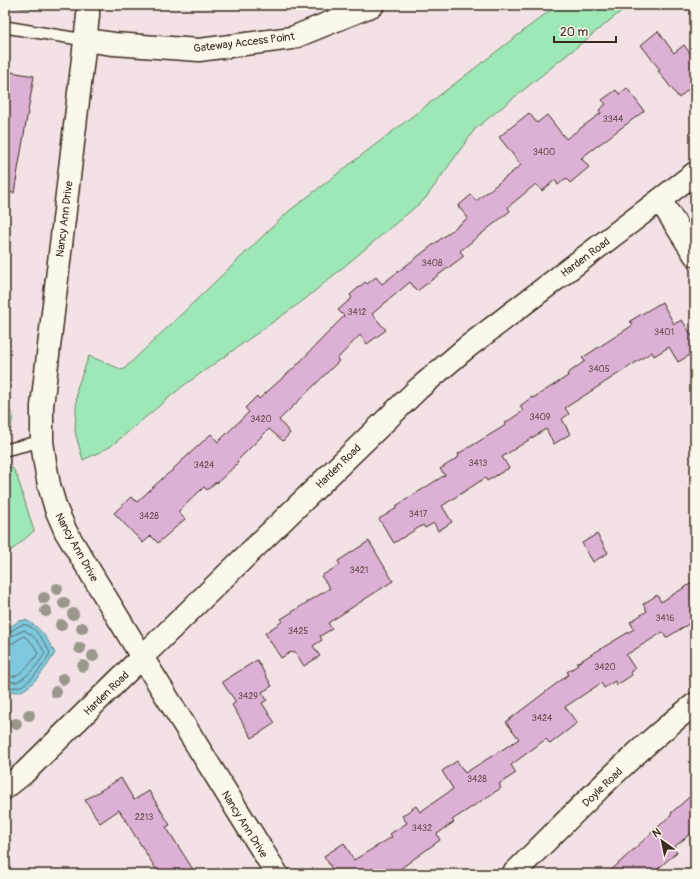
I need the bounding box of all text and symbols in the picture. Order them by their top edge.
scale bar [554,18,616,44]
text: 20 m [560,25,589,40]
street label: Gateway Access Point [193,30,296,55]
house number: 3344 [603,114,624,125]
house number: 3400 [533,147,555,158]
street label: Nancy Ann Drive [53,180,76,258]
street label: Harden Road [558,235,612,280]
house number: 3408 [422,258,443,269]
house number: 3412 [348,307,366,318]
house number: 3401 [654,327,674,338]
house number: 3405 [588,364,610,375]
house number: 3409 [529,412,551,423]
house number: 3420 [250,414,272,425]
street label: Harden Road [313,442,364,491]
house number: 3413 [469,458,487,469]
house number: 3424 [194,460,215,471]
house number: 3417 [409,509,427,520]
street label: Nancy Ann Drive [52,511,101,584]
house number: 3428 [139,511,159,522]
house number: 3421 [350,565,368,576]
house number: 3416 [656,613,675,624]
house number: 3425 [288,626,308,637]
house number: 3420 [594,662,616,673]
street label: Harden Road [81,669,132,718]
house number: 3429 [238,691,258,702]
house number: 3424 [532,713,553,724]
street label: Doyle Road [580,765,625,810]
house number: 3428 [467,774,487,785]
street label: Nancy Ann Drive [219,788,271,861]
house number: 2213 [135,812,153,823]
north arrow [642,821,682,861]
house number: 3432 [412,823,432,834]
text: N [650,825,664,841]

